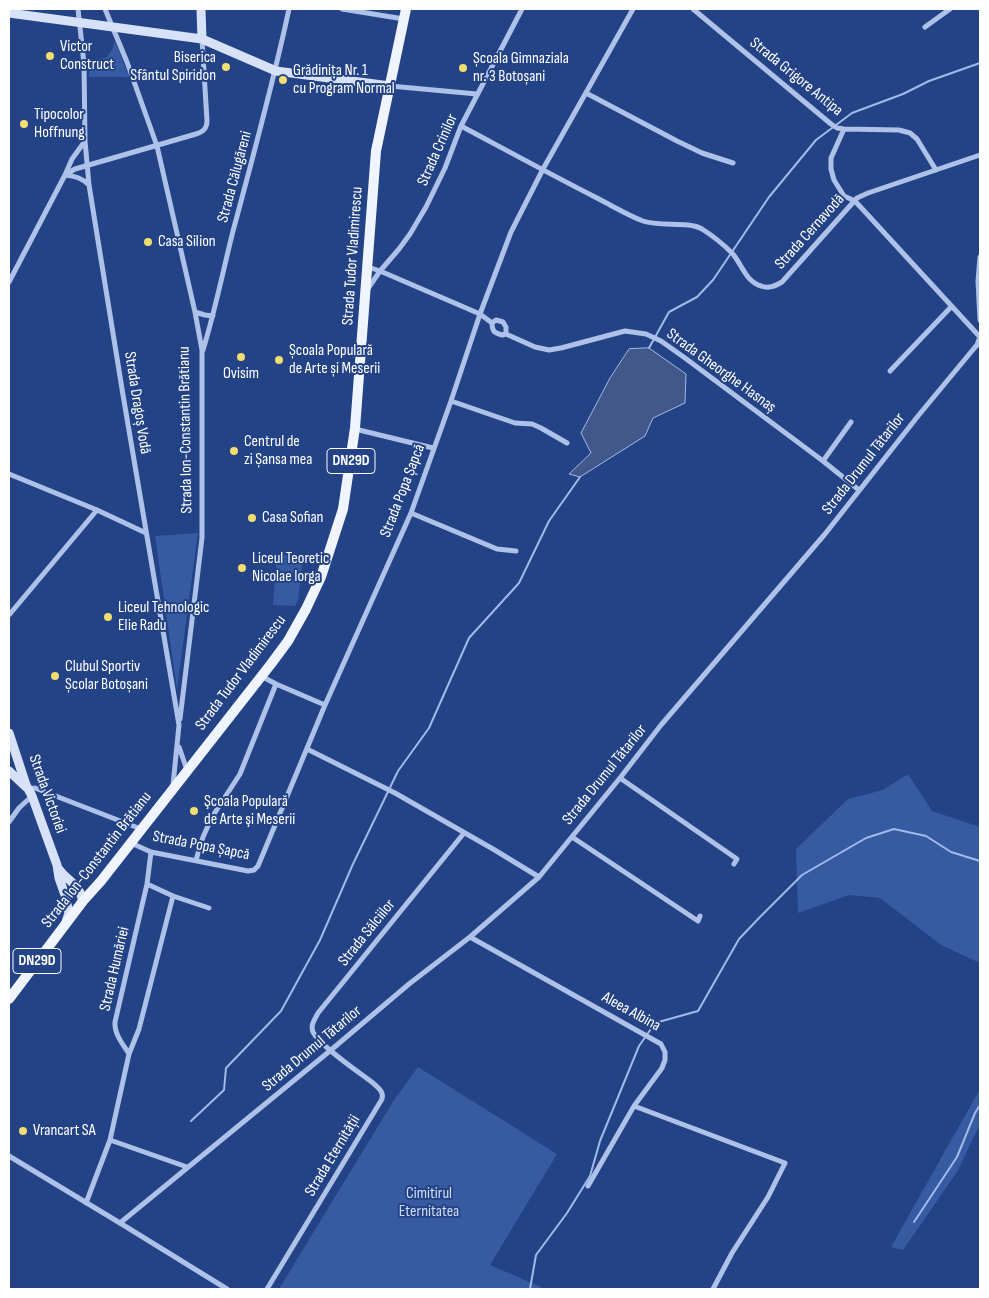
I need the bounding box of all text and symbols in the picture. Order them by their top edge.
street label: Strada Grigore Antipa [746,34,846,120]
place label: Victor Construct [60,37,114,75]
place label: Biserica Sfântul Spiridon [130,48,216,86]
place label: Școala Gimnaziala nr. 3 Botoșani [473,49,569,87]
marker: Victor Construct [44,50,56,62]
marker: Biserica Sfântul Spiridon [220,61,232,73]
place label: Grădinița Nr. 1 cu Program Normal [293,61,395,99]
marker: Școala Gimnaziala nr. 3 Botoșani [457,62,469,74]
marker: Grădinița Nr. 1 cu Program Normal [277,74,289,86]
place label: Tipocolor Hoffnung [34,105,85,143]
street label: Strada Crinilor [414,111,462,189]
marker: Tipocolor Hoffnung [18,118,30,130]
street label: Strada Călugăreni [214,129,256,225]
street label: Strada Tudor Vladimirescu [339,186,367,326]
street label: Strada Cernavodă [771,190,849,274]
place label: Casa Silion [158,232,216,252]
marker: Casa Silion [142,236,154,248]
street label: Strada Gheorghe Hasnaș [662,325,780,417]
place label: Școala Populară de Arte și Meserii [289,341,380,379]
street label: Strada Ion-Constantin Brătianu [175,346,197,514]
street label: Strada Dragoș Vodă [119,350,155,456]
marker: Ovisim [235,351,247,363]
marker: Școala Populară de Arte și Meserii [273,354,285,366]
place label: Ovisim [223,364,259,384]
street label: Strada Drumul Tătarilor [818,409,910,519]
place label: Centrul de zi Șansa mea [244,432,312,470]
street label: Strada Popa Șapcă [376,442,430,540]
marker: Centrul de zi Șansa mea [228,445,240,457]
road number: DN29D [327,448,375,474]
place label: Casa Sofian [262,508,323,528]
marker: Casa Sofian [246,512,258,524]
place label: Liceul Teoretic Nicolae Iorga [252,549,329,587]
marker: Liceul Teoretic Nicolae Iorga [236,562,248,574]
place label: Liceul Tehnologic Elie Radu [118,598,209,636]
marker: Liceul Tehnologic Elie Radu [102,611,114,623]
street label: Strada Tudor Vladimirescu [192,612,290,734]
place label: Clubul Sportiv Școlar Botoșani [65,657,148,695]
marker: Clubul Sportiv Școlar Botoșani [49,670,61,682]
street label: Strada Drumul Tătarilor [559,721,651,829]
street label: Strada Victoriei [24,752,70,836]
street label: Strada Ion-Constantin Brătianu [38,788,156,932]
place label: Şcoala Populară de Arte şi Meserii [204,792,295,830]
marker: Şcoala Populară de Arte şi Meserii [188,805,200,817]
street label: Strada Popa Șapcă [151,827,251,865]
street label: Strada Sălciilor [334,896,400,970]
street label: Strada Humăriei [96,925,134,1013]
road number: DN29D [13,948,61,974]
street label: Aleea Albina [598,988,664,1036]
street label: Strada Drumul Tătarilor [258,1002,366,1096]
street label: Strada Eternității [301,1112,365,1200]
place label: Vrancart SA [33,1121,96,1141]
marker: Vrancart SA [17,1125,29,1137]
park label: Cimitirul Eternitatea [399,1184,459,1222]

